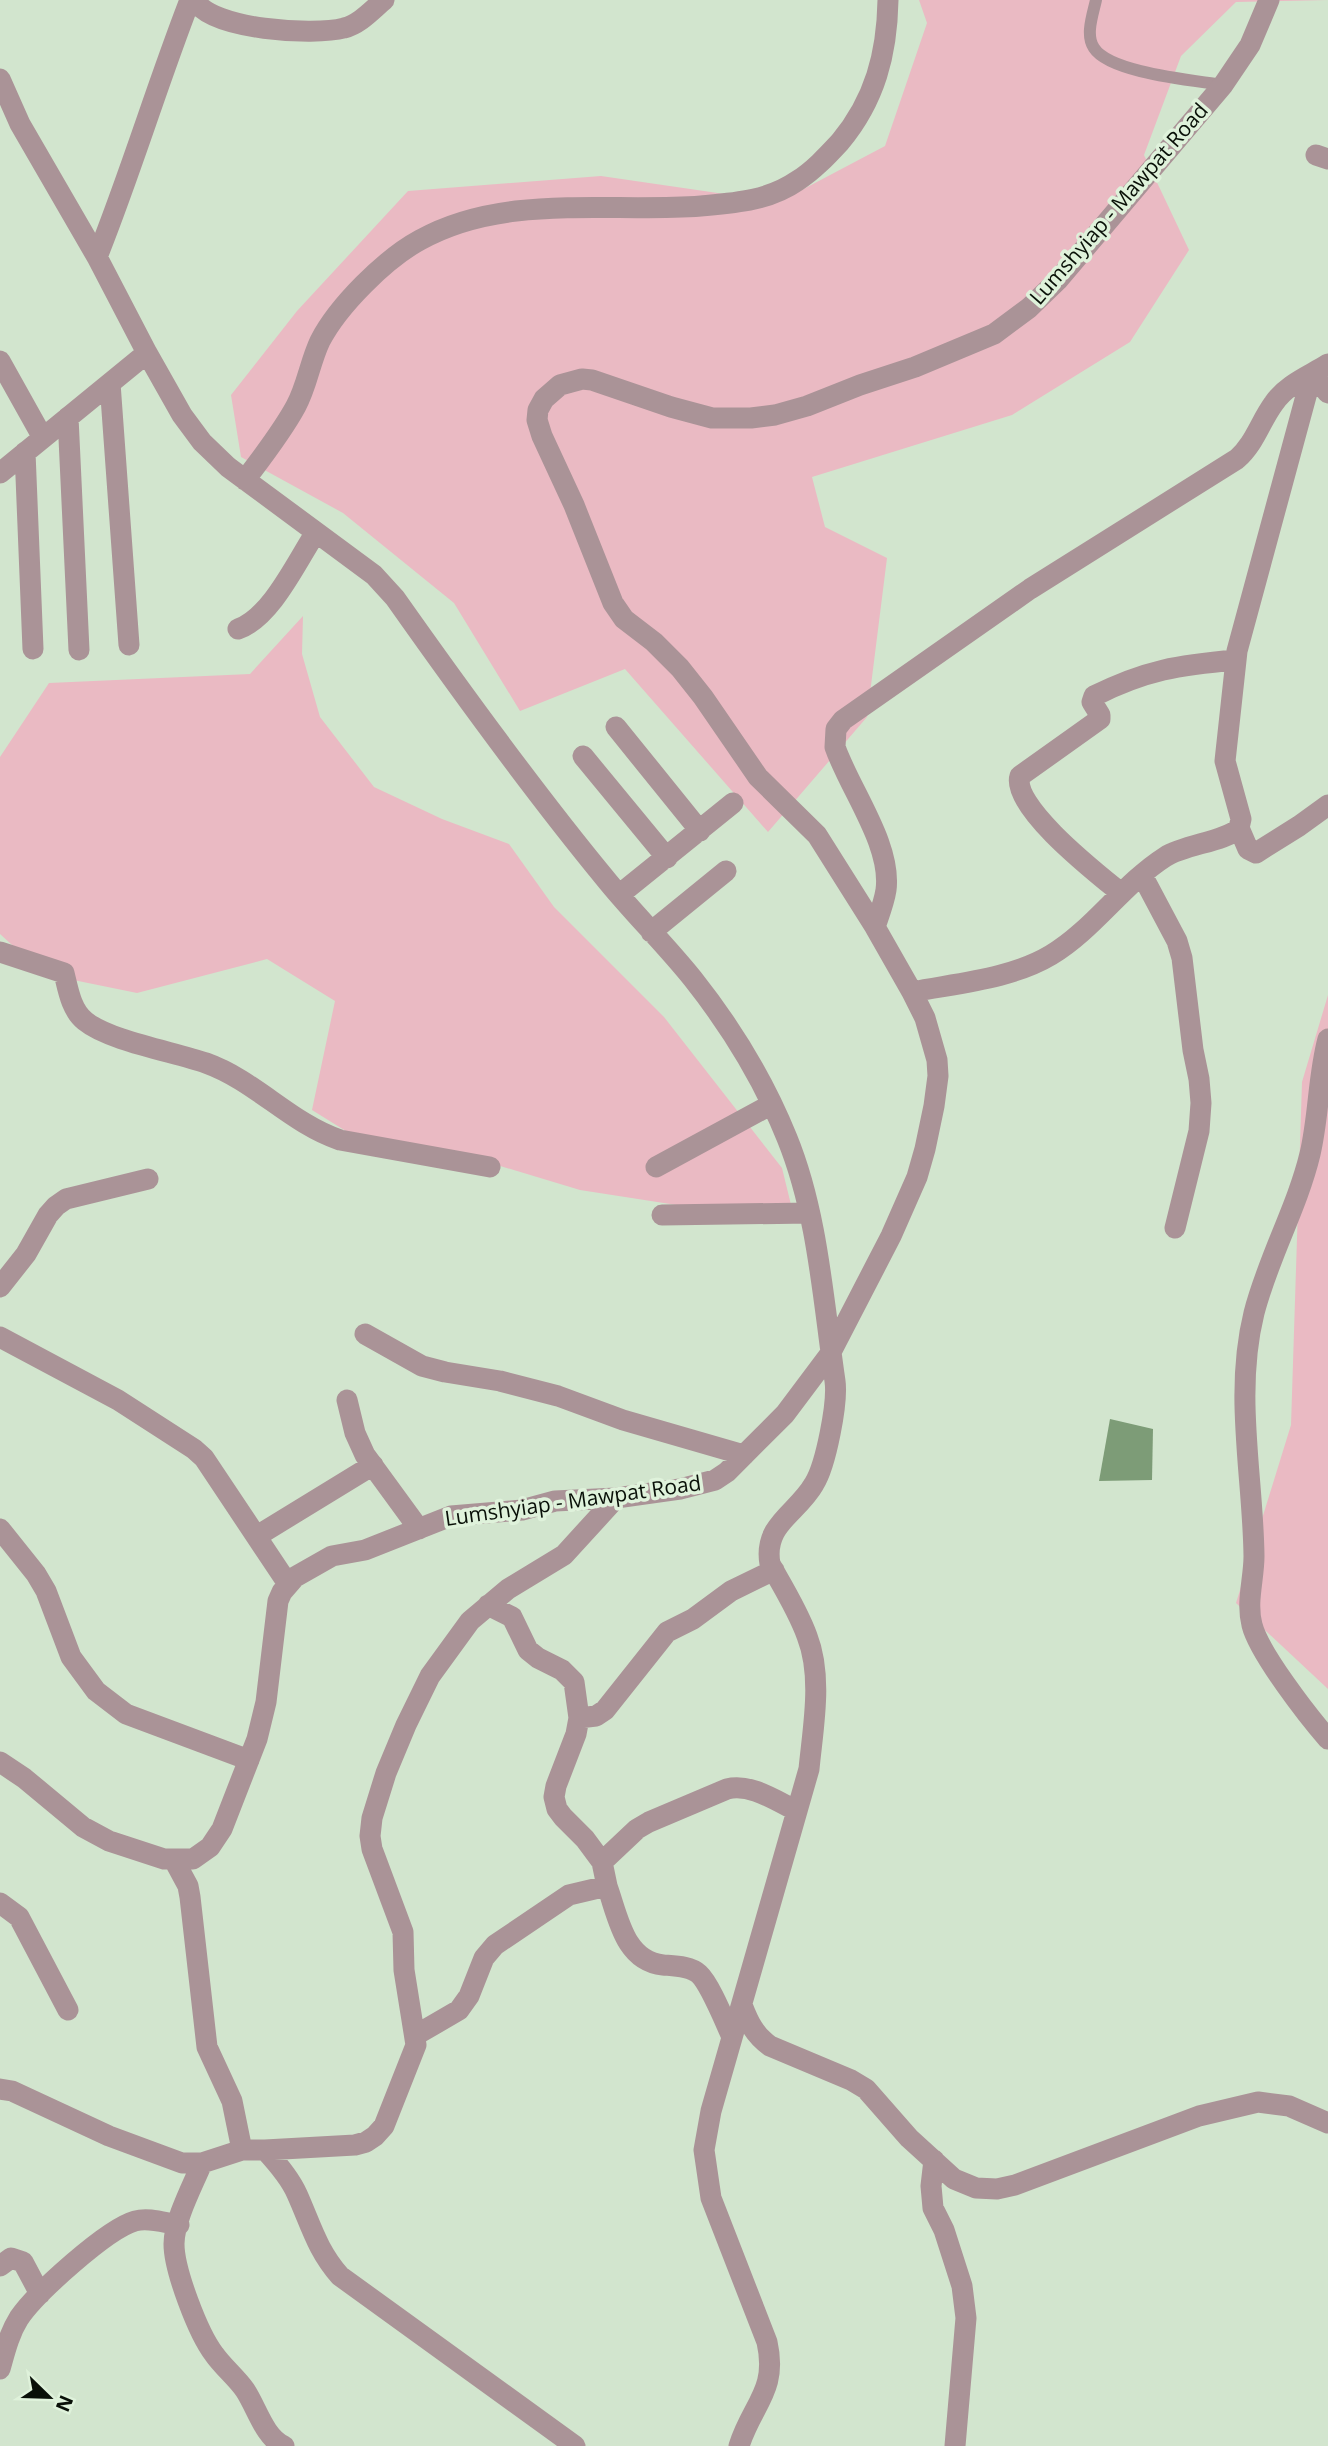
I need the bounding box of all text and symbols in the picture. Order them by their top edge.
street label: Lumshyiap - Mawpat Road [1023,97,1214,310]
street label: Lumshyiap - Mawpat Road [443,1468,703,1532]
north arrow [14,2362,84,2432]
text: N [50,2391,80,2416]

